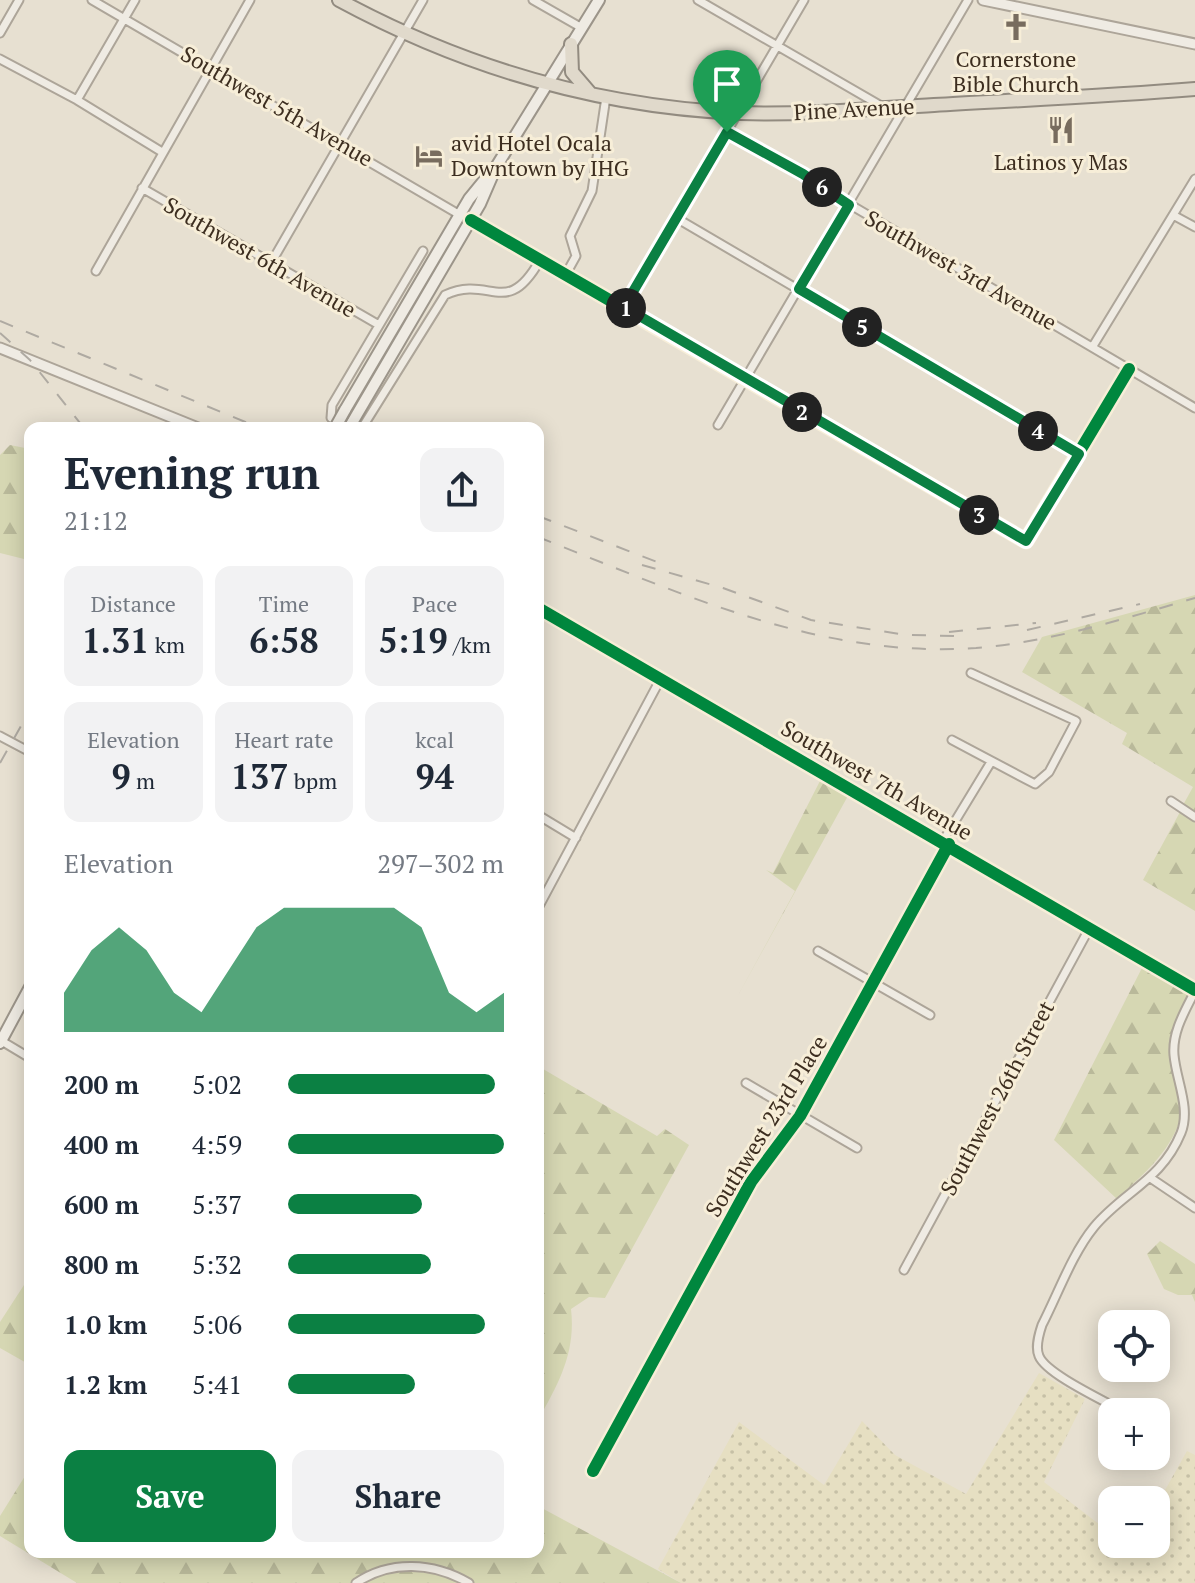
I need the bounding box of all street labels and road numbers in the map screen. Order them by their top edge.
street label: Southwest 5th Avenue [176,39,379,172]
street label: Pine Avenue [793,91,915,126]
street label: Southwest 6th Avenue [159,190,362,323]
street label: Southwest 3rd Avenue [860,203,1062,336]
street label: Southwest 7th Avenue [776,713,978,846]
street label: Southwest 26th Street [933,996,1060,1200]
street label: Southwest 23rd Place [698,1030,833,1222]

